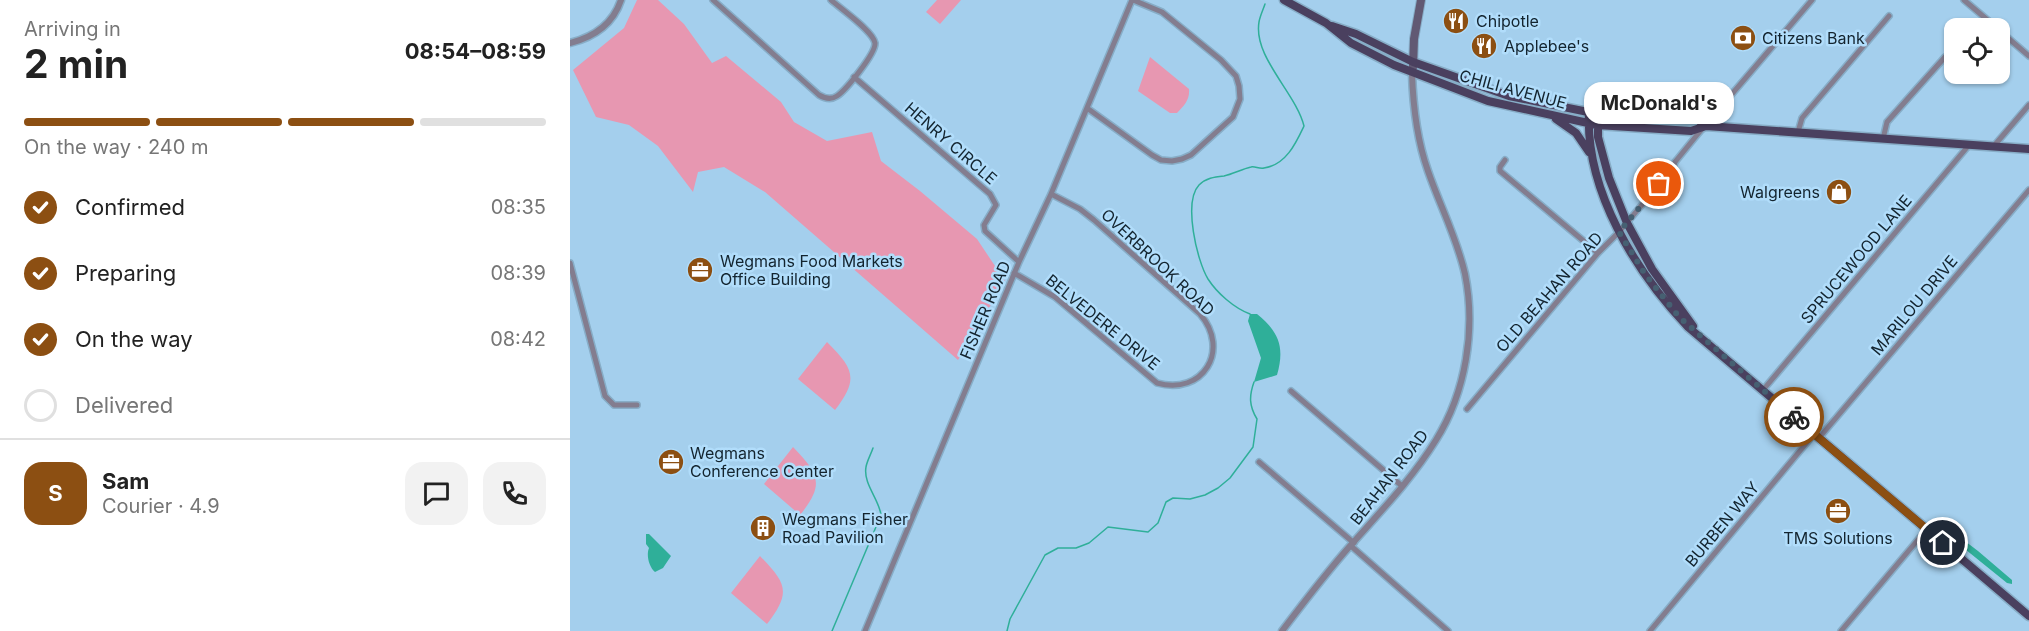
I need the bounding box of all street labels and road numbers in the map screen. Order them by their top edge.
street label: CHILI AVENUE [1457,65,1569,113]
street label: HENRY CIRCLE [901,98,1001,188]
street label: SPRUCEWOOD LANE [1796,191,1916,327]
street label: OVERBROOK ROAD [1097,204,1219,320]
street label: OLD BEAHAN ROAD [1491,228,1607,356]
street label: MARILOU DRIVE [1866,251,1962,359]
street label: FISHER ROAD [955,258,1015,362]
street label: BELVEDERE DRIVE [1042,270,1164,374]
street label: BEAHAN ROAD [1346,425,1432,529]
street label: BURBEN WAY [1681,477,1763,571]

